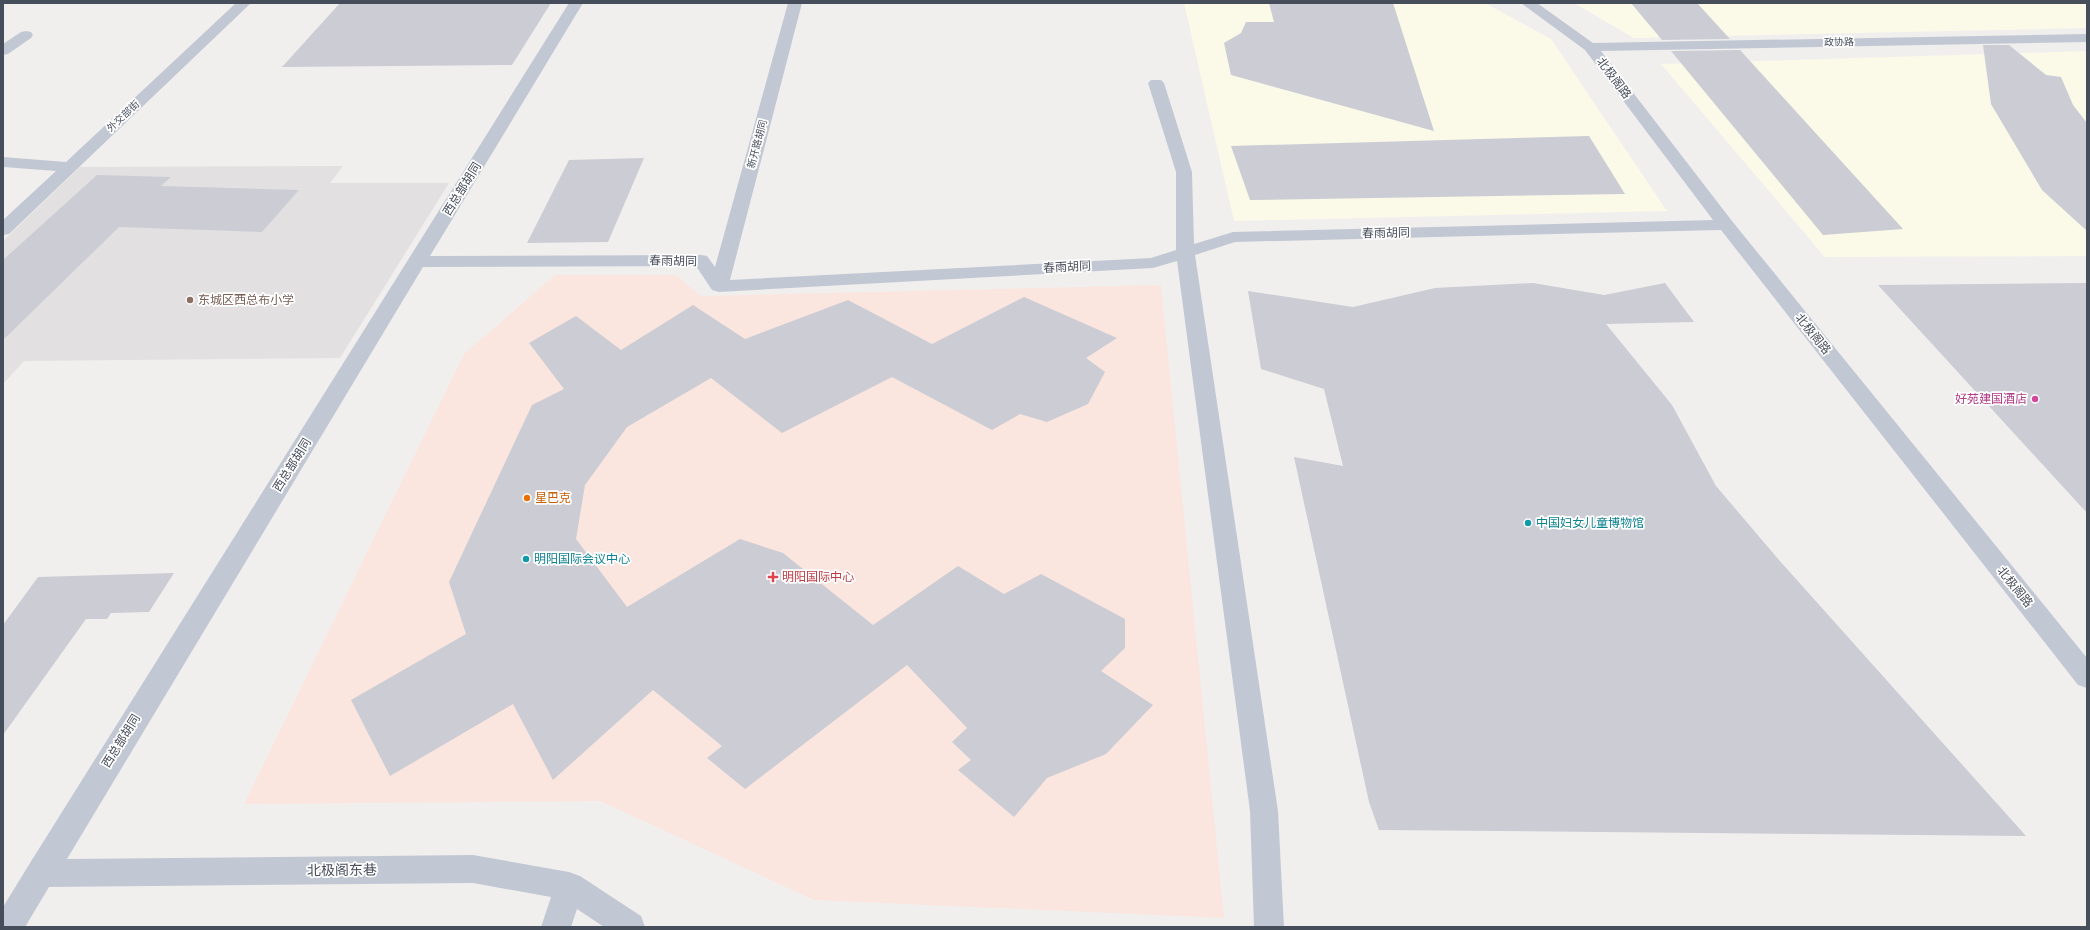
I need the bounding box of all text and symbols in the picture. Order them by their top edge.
street label: 政协路 [1824,36,1854,48]
street label: 北极阁路 [1594,55,1634,101]
street label: 外交部街 [105,98,141,134]
street label: 新开路胡同 [745,118,769,170]
street label: 西总部胡同 [440,160,484,218]
street label: 春雨胡同 [1362,226,1410,240]
street label: 春雨胡同 [649,254,697,268]
street label: 春雨胡同 [1043,259,1091,275]
place label: 东城区西总布小学 [198,293,294,307]
marker: 东城区西总布小学 [185,295,195,305]
street label: 北极阁路 [1792,311,1834,357]
place label: 好苑建国酒店 [1955,392,2027,406]
marker: 好苑建国酒店 [2030,394,2040,404]
street label: 西总部胡同 [270,436,314,494]
place label: 星巴克 [535,491,571,505]
marker: 星巴克 [522,493,532,503]
place label: 中国妇女儿童博物馆 [1536,516,1644,530]
marker: 中国妇女儿童博物馆 [1523,518,1533,528]
place label: 明阳国际会议中心 [534,552,630,566]
marker: 明阳国际会议中心 [521,554,531,564]
street label: 北极阁路 [1994,564,2036,610]
place label: 明阳国际中心 [782,570,854,584]
marker: 明阳国际中心 [767,571,779,583]
street label: 西总部胡同 [99,712,143,770]
street label: 北极阁东巷 [307,861,377,879]

